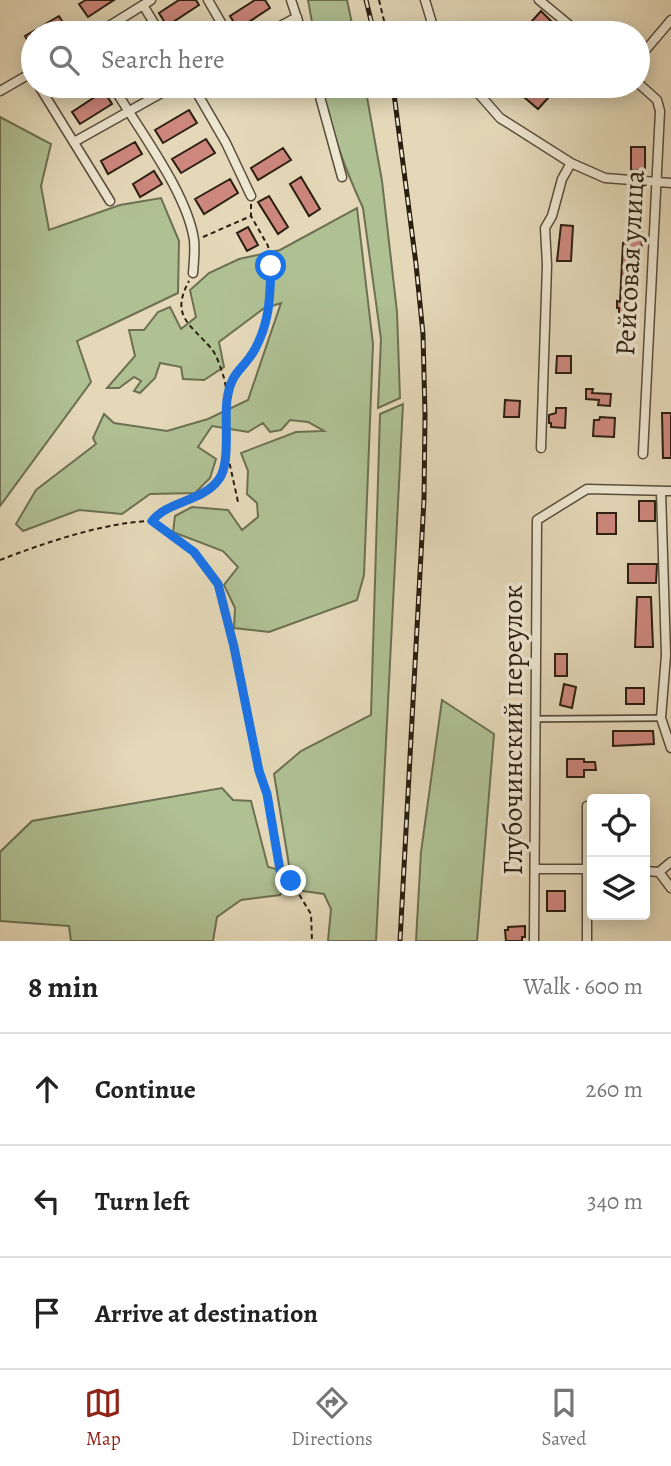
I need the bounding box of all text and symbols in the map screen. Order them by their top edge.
search box [21,21,650,98]
icon: search [45,41,83,79]
text: Search here [101,42,225,77]
street label: Рейсовая улица [606,169,654,357]
route start [255,250,286,281]
street label: Глубочинский переулок [494,585,532,875]
map controls [587,794,650,920]
button: locate [587,794,650,857]
button: layers [587,857,650,920]
route end [275,865,306,896]
text: 8 min [28,967,98,1007]
text: Walk · 600 m [523,971,643,1002]
icon: ahead [28,1070,66,1108]
text: Continue [95,1072,196,1107]
text: 260 m [585,1074,643,1105]
icon: left [28,1182,66,1220]
text: Turn left [95,1184,190,1219]
text: 340 m [587,1186,643,1217]
icon: arrive [28,1294,66,1332]
text: Arrive at destination [95,1296,318,1331]
tab: Map [84,1384,122,1452]
tab: Directions [291,1384,373,1452]
tab: Saved [542,1384,587,1452]

